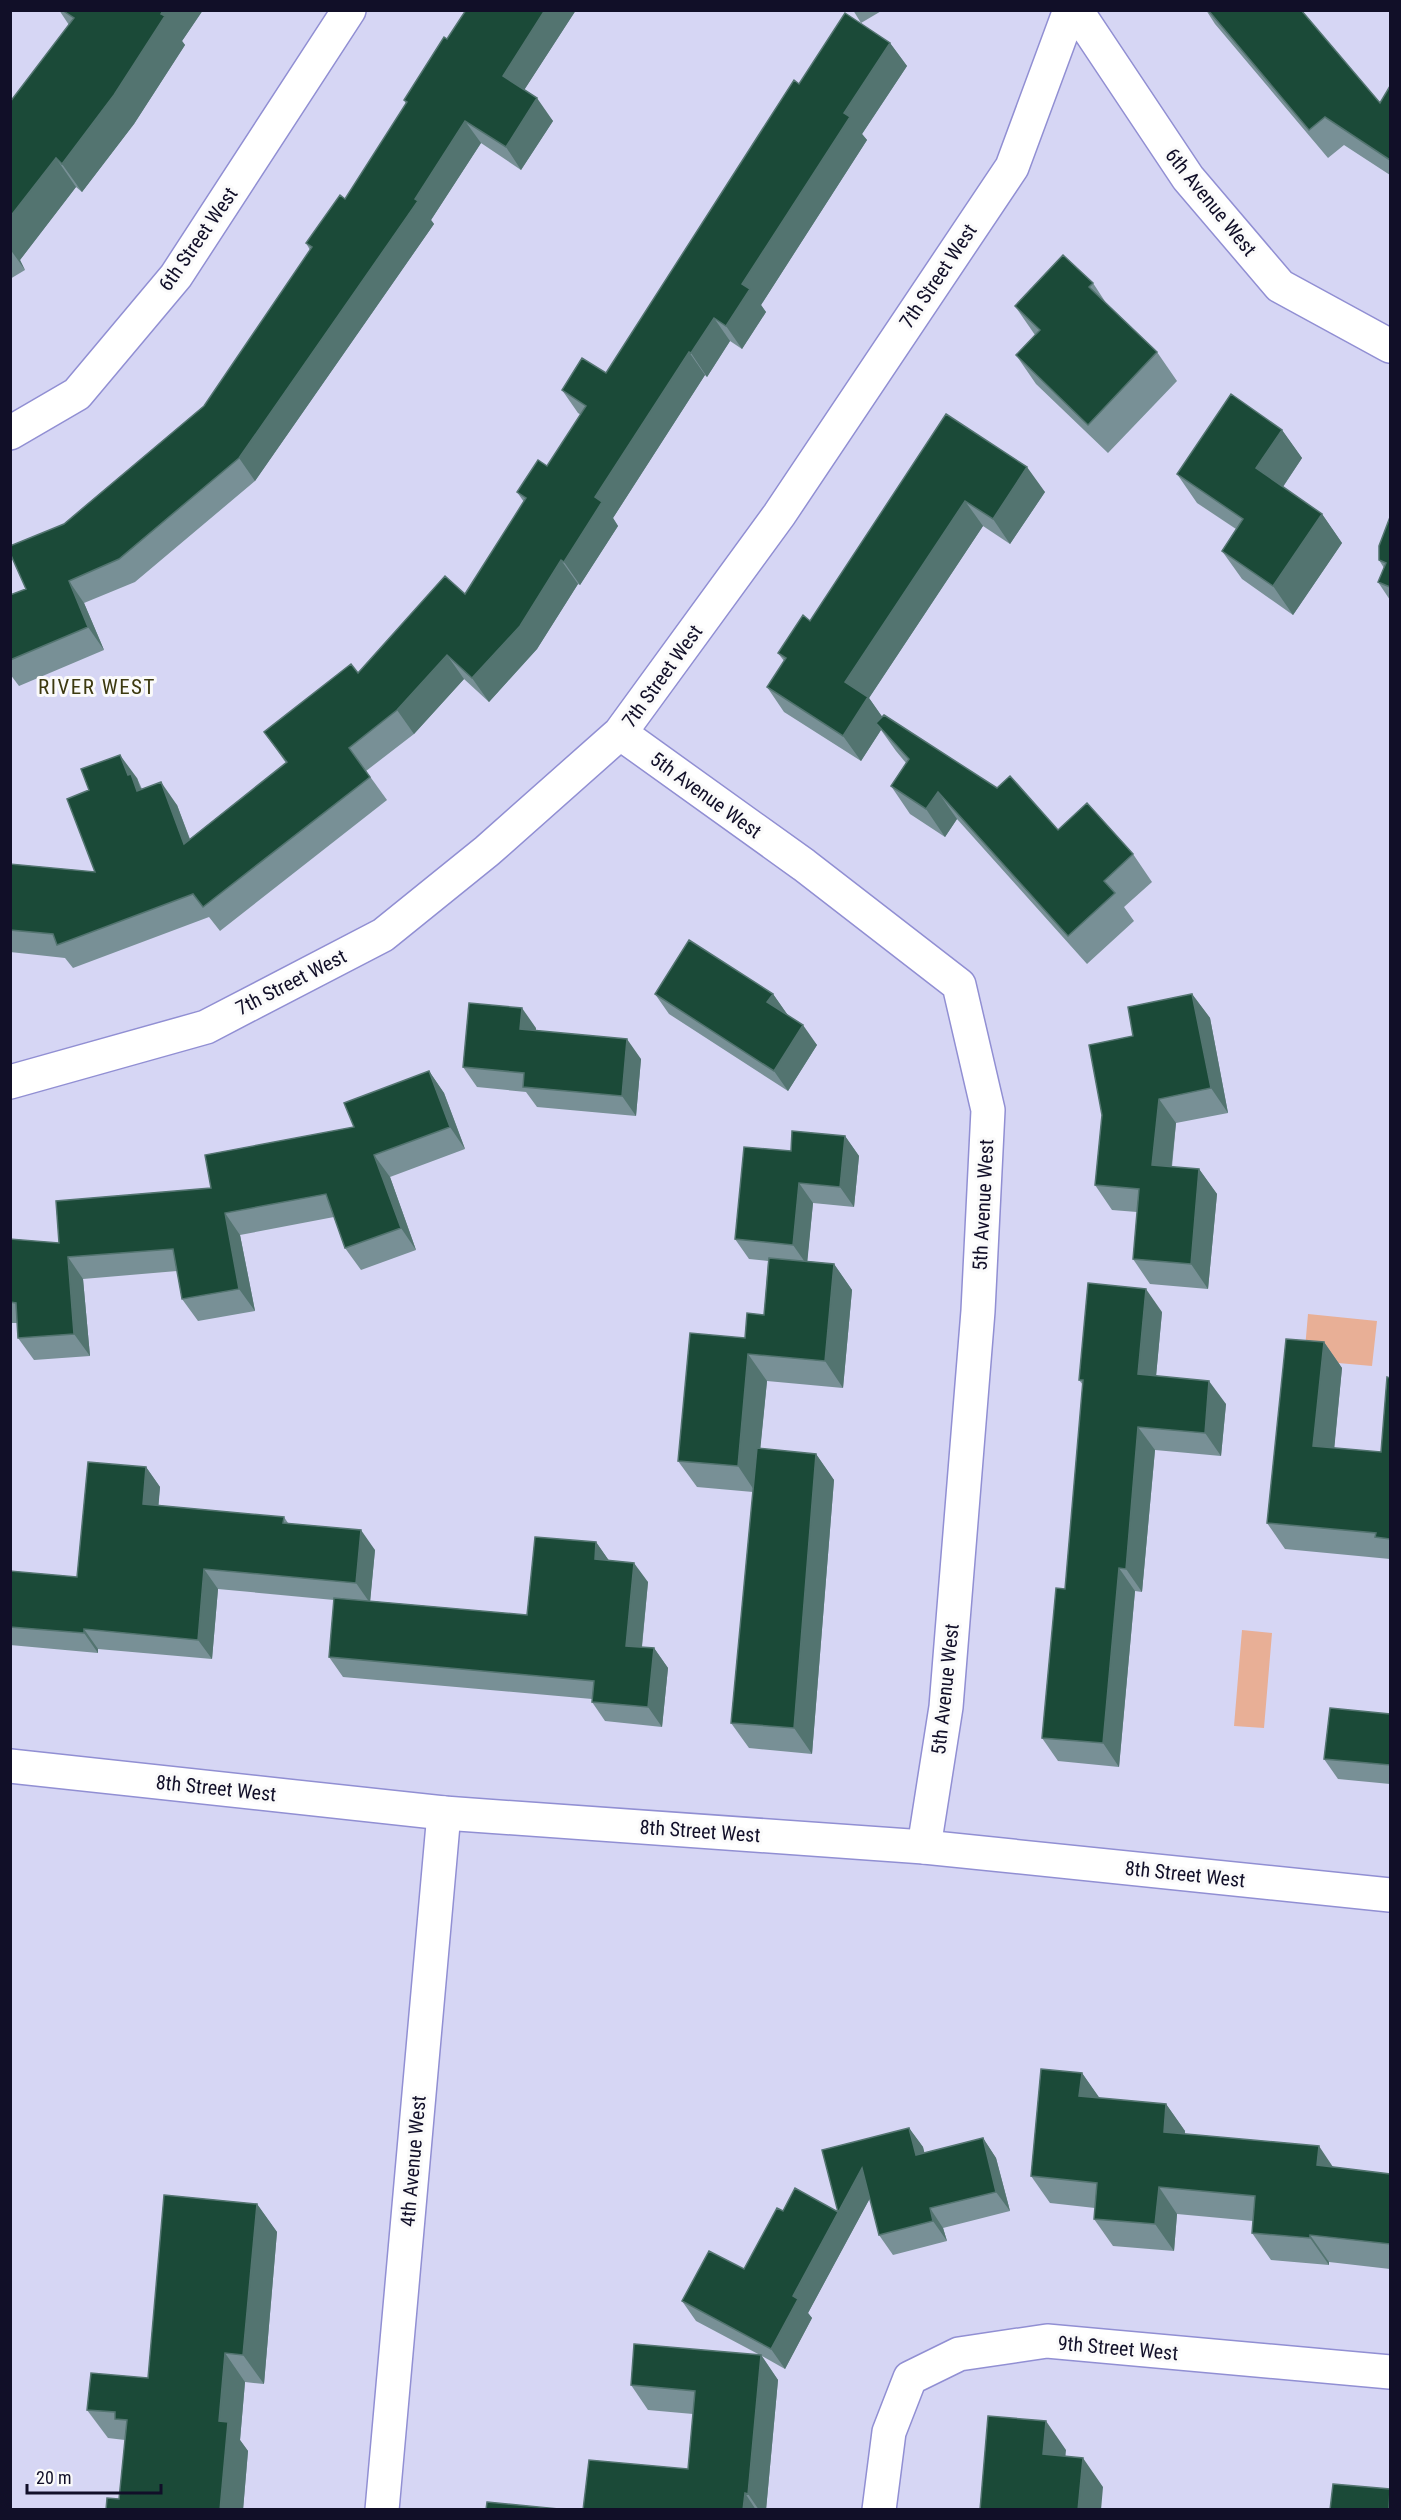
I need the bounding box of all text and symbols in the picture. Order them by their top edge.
street label: 6th Avenue West [1160,143,1262,261]
street label: 6th Street West [154,183,243,295]
street label: 7th Street West [894,219,982,333]
street label: 7th Street West [617,620,707,732]
district label: RIVER WEST [38,675,156,699]
street label: 5th Avenue West [646,747,766,843]
street label: 7th Street West [232,944,350,1020]
street label: 5th Avenue West [968,1139,998,1271]
street label: 5th Avenue West [926,1622,964,1756]
street label: 8th Street West [155,1770,277,1806]
street label: 8th Street West [639,1815,761,1847]
street label: 8th Street West [1124,1856,1246,1892]
street label: 4th Avenue West [395,2094,431,2228]
street label: 9th Street West [1057,2331,1179,2365]
scale bar [27,2457,160,2495]
text: 20 m [36,2467,71,2488]

